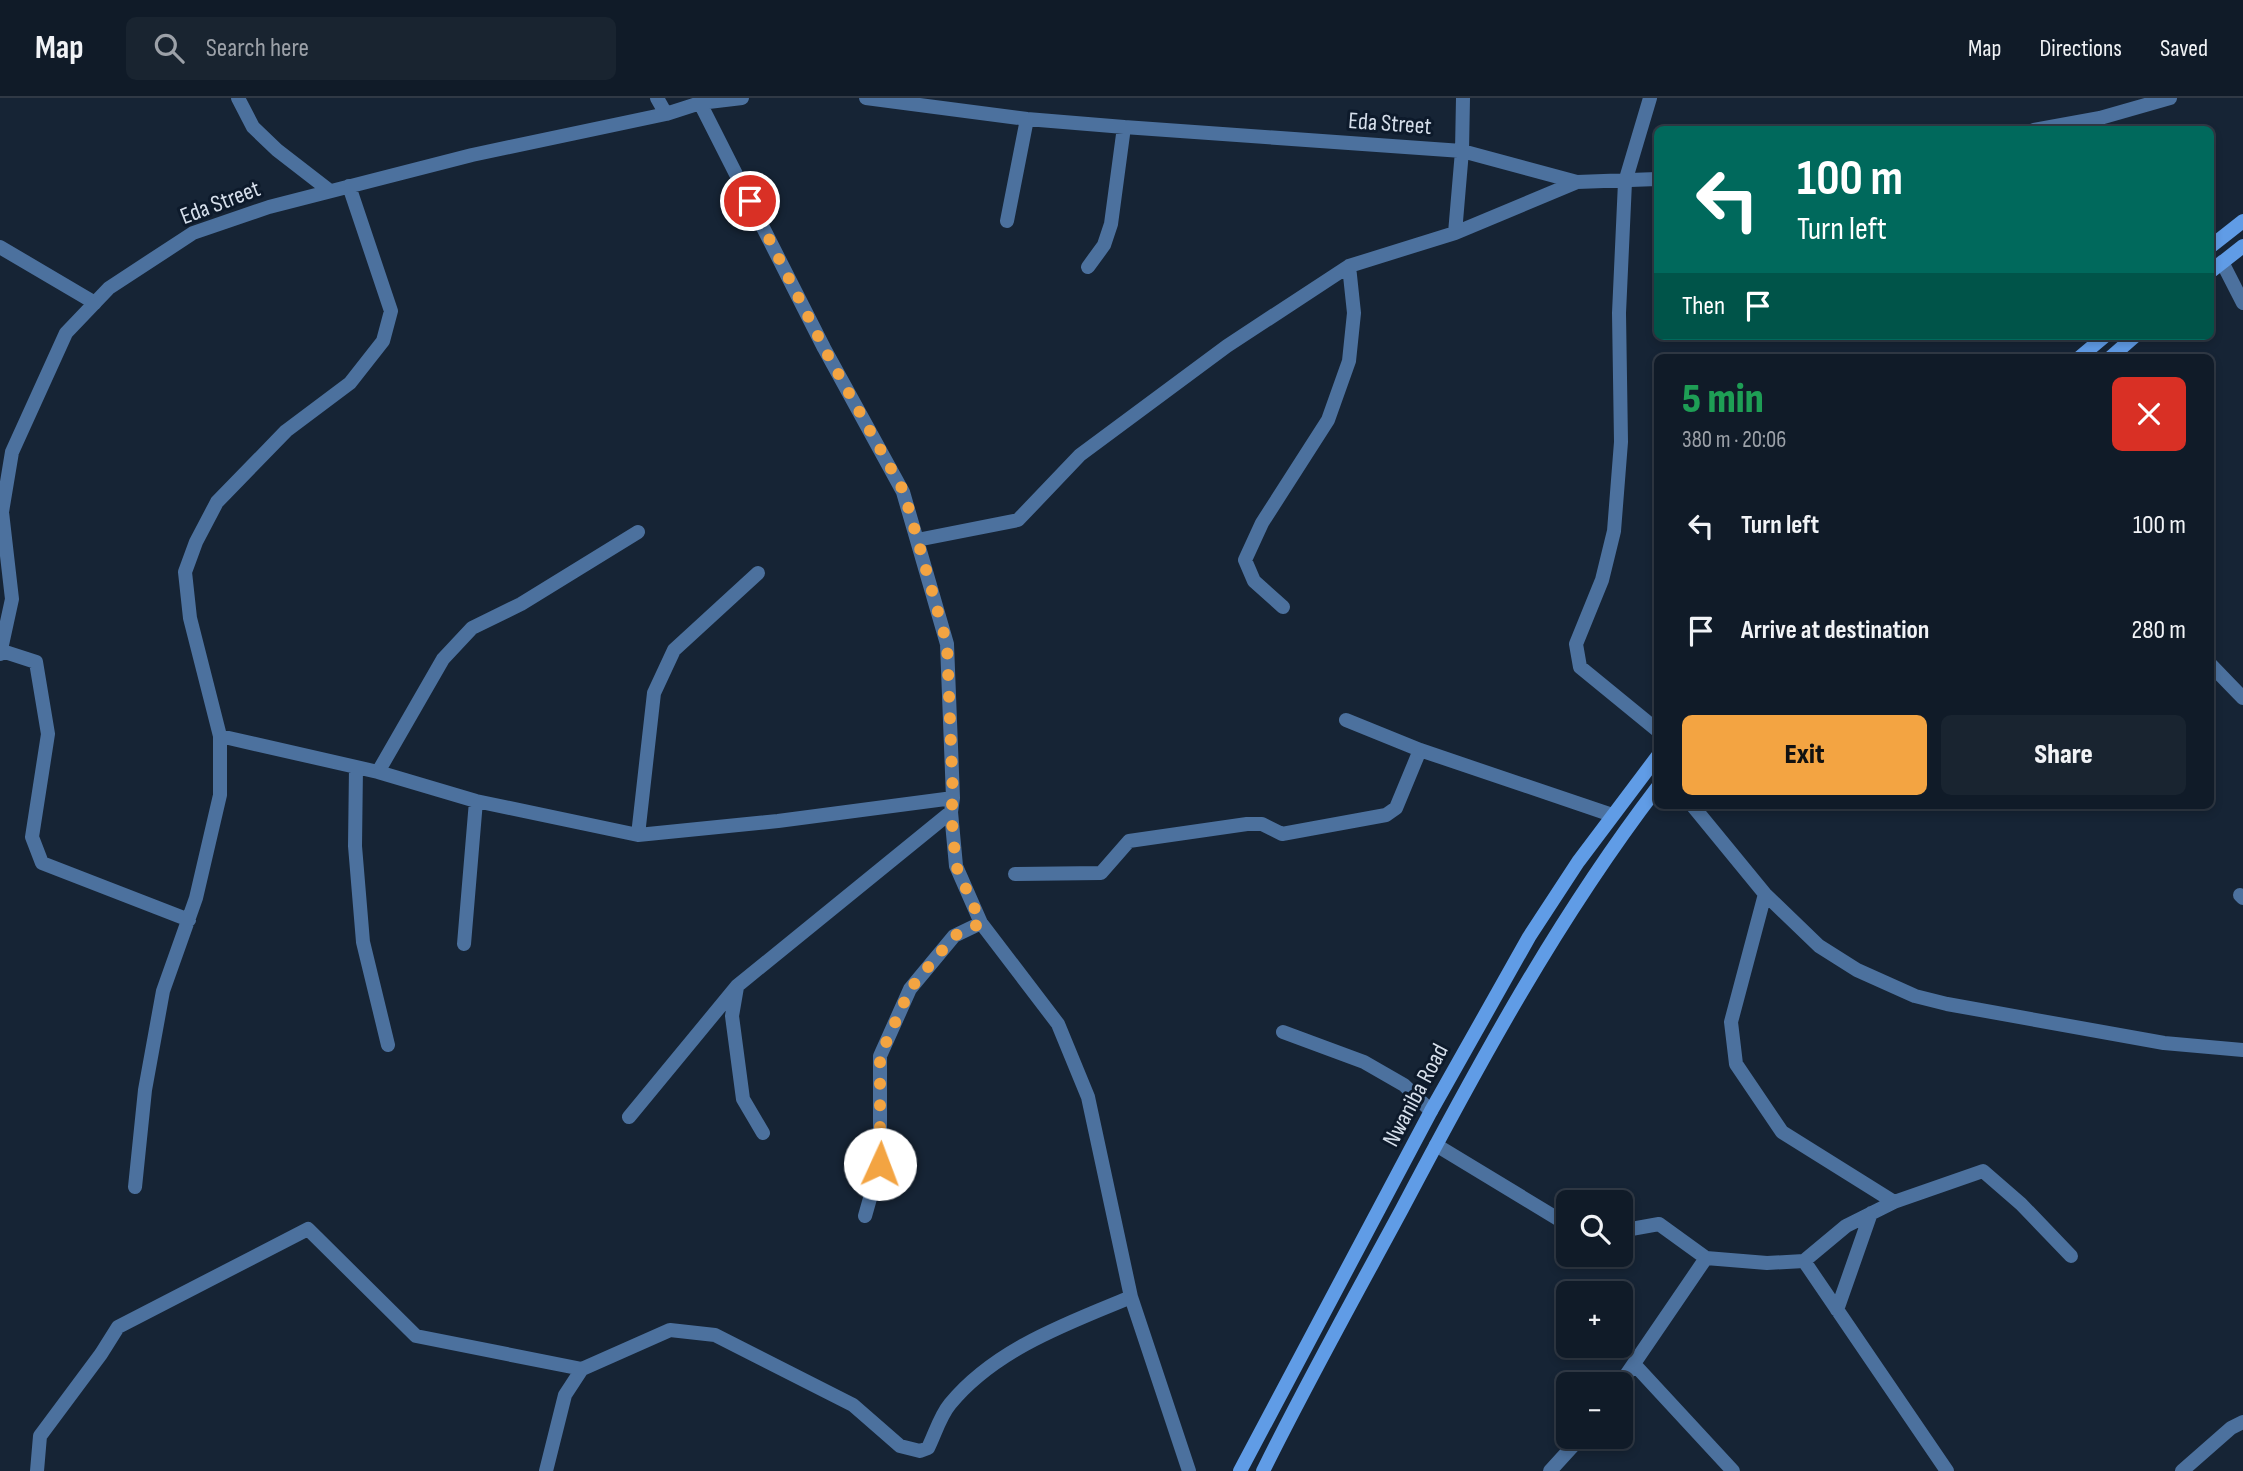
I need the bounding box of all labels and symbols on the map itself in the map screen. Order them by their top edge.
street label: Eda Street [1347,106,1433,141]
pin [720,171,780,231]
street label: Eda Street [176,174,264,231]
street label: Nwaniba Road [1376,1039,1455,1152]
position arrow [843,1127,917,1201]

